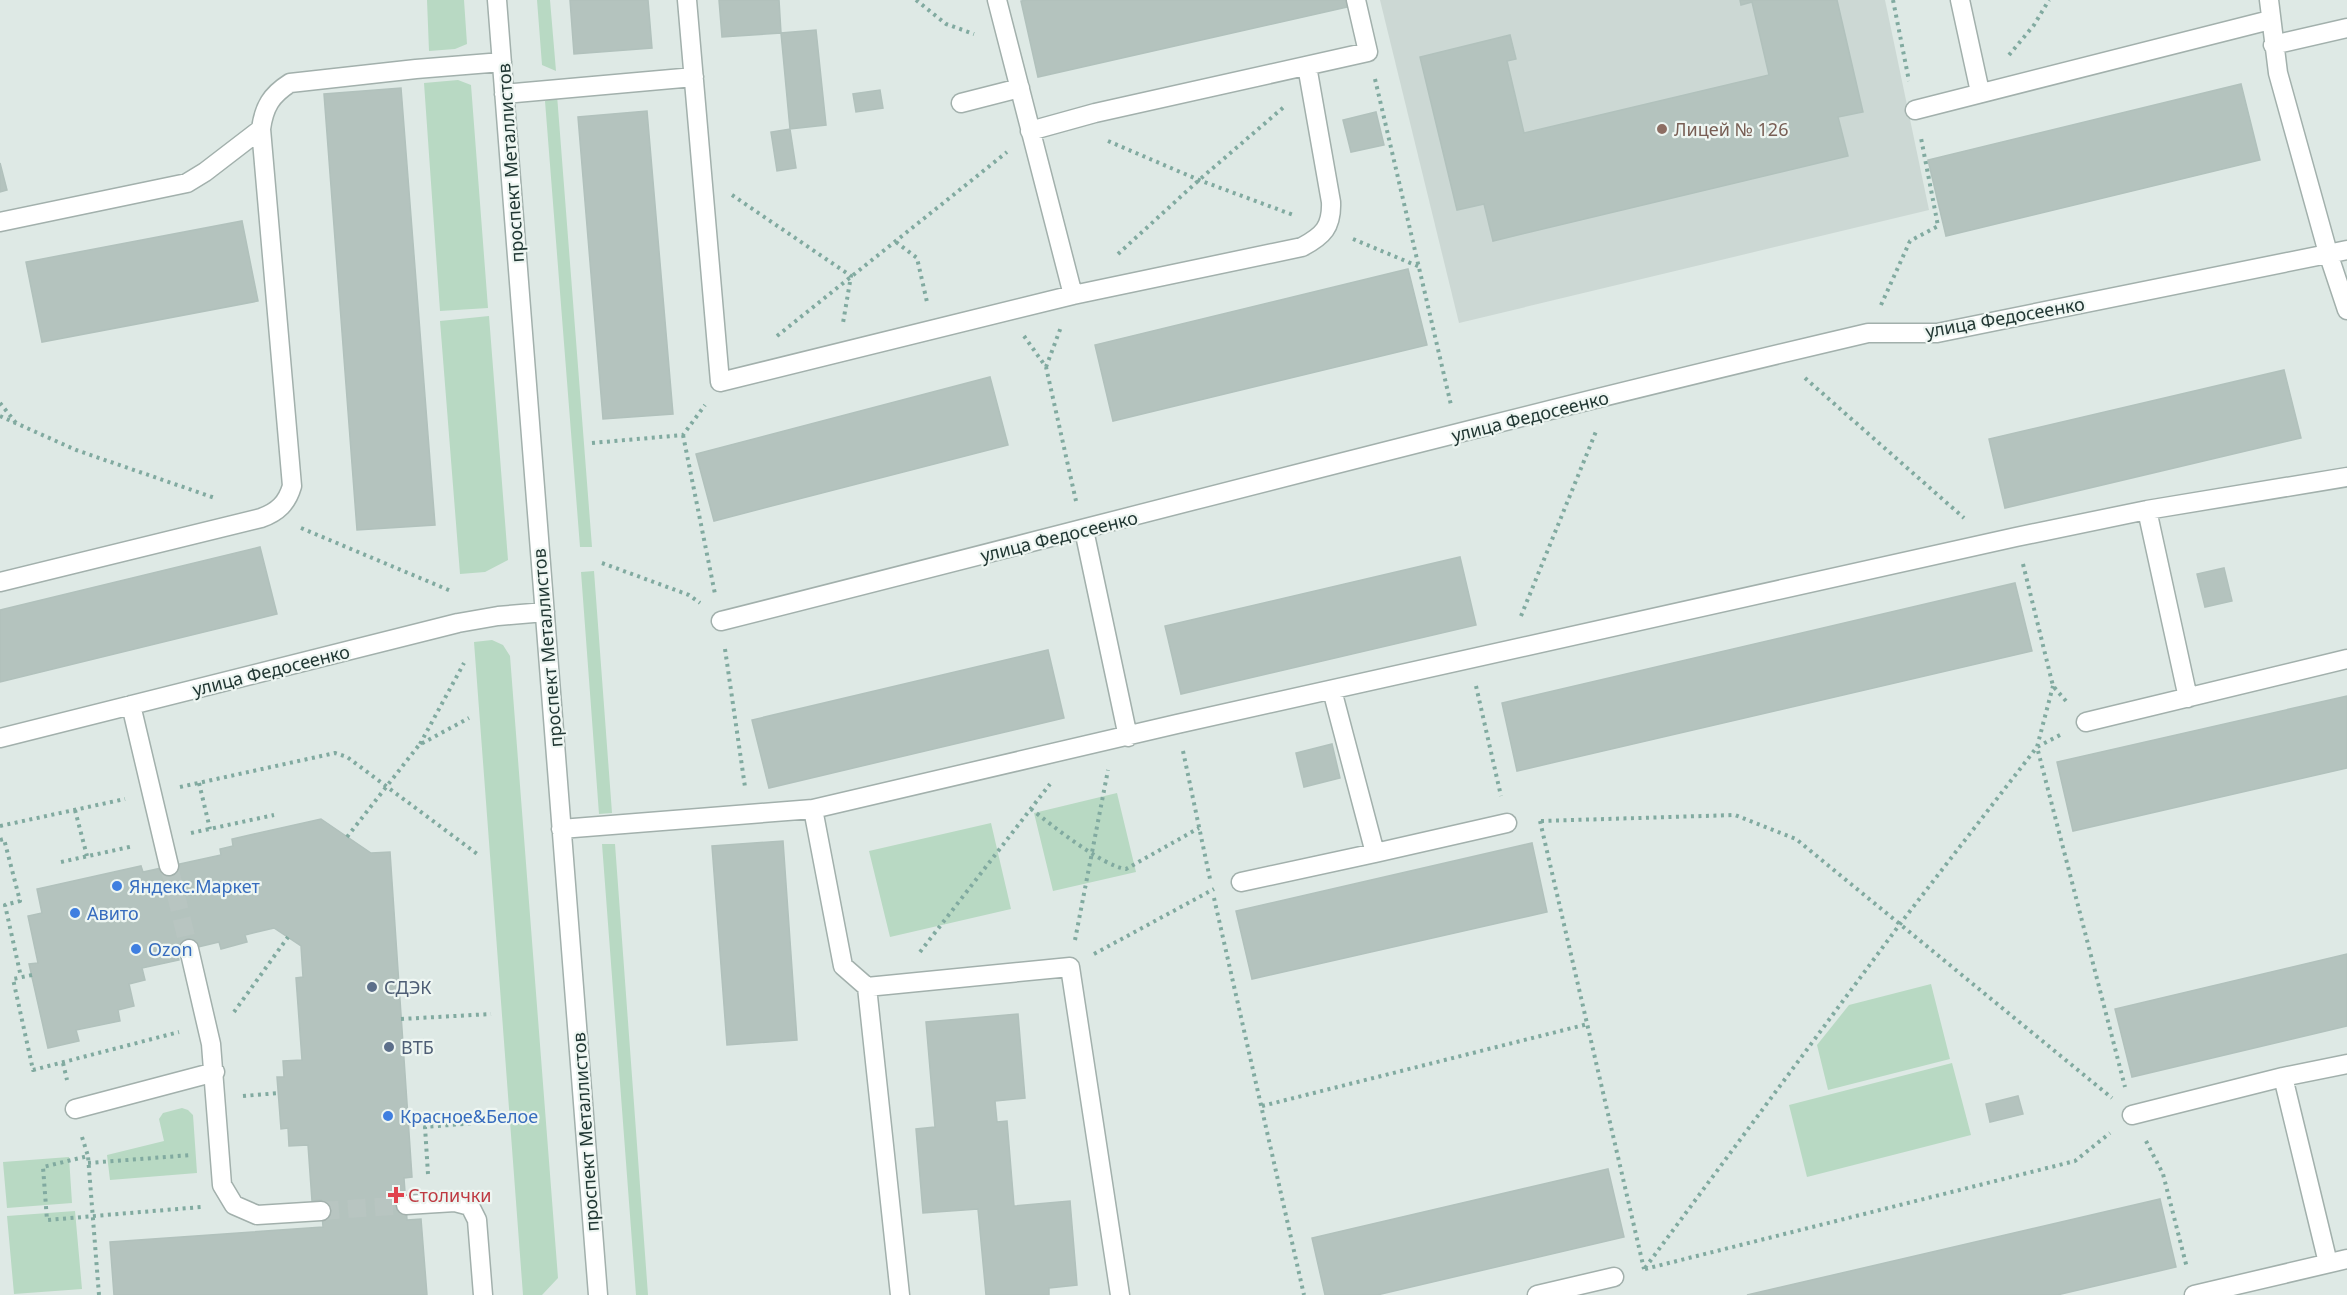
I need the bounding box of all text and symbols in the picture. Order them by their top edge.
street label: проспект Металлистов [491,63,529,263]
place label: Лицей № 126 [1674,117,1788,141]
marker: Лицей № 126 [1655,122,1669,136]
street label: улица Федосеенко [1924,291,2086,343]
street label: улица Федосеенко [1449,385,1611,447]
street label: улица Федосеенко [978,505,1140,567]
street label: проспект Металлистов [526,548,568,748]
street label: улица Федосеенко [190,639,352,701]
place label: Яндекс.Маркет [129,874,260,898]
marker: Яндекс.Маркет [110,879,124,893]
place label: Авито [87,901,139,925]
marker: Авито [68,906,82,920]
place label: Ozon [148,937,193,961]
marker: Ozon [129,942,143,956]
place label: СДЭК [384,975,432,999]
marker: СДЭК [365,980,379,994]
street label: проспект Металлистов [566,1032,604,1232]
place label: ВТБ [401,1035,434,1059]
marker: ВТБ [382,1040,396,1054]
place label: Красное&Белое [400,1104,538,1128]
marker: Красное&Белое [381,1109,395,1123]
place label: Столички [408,1183,491,1207]
marker: Столички [389,1188,403,1202]

